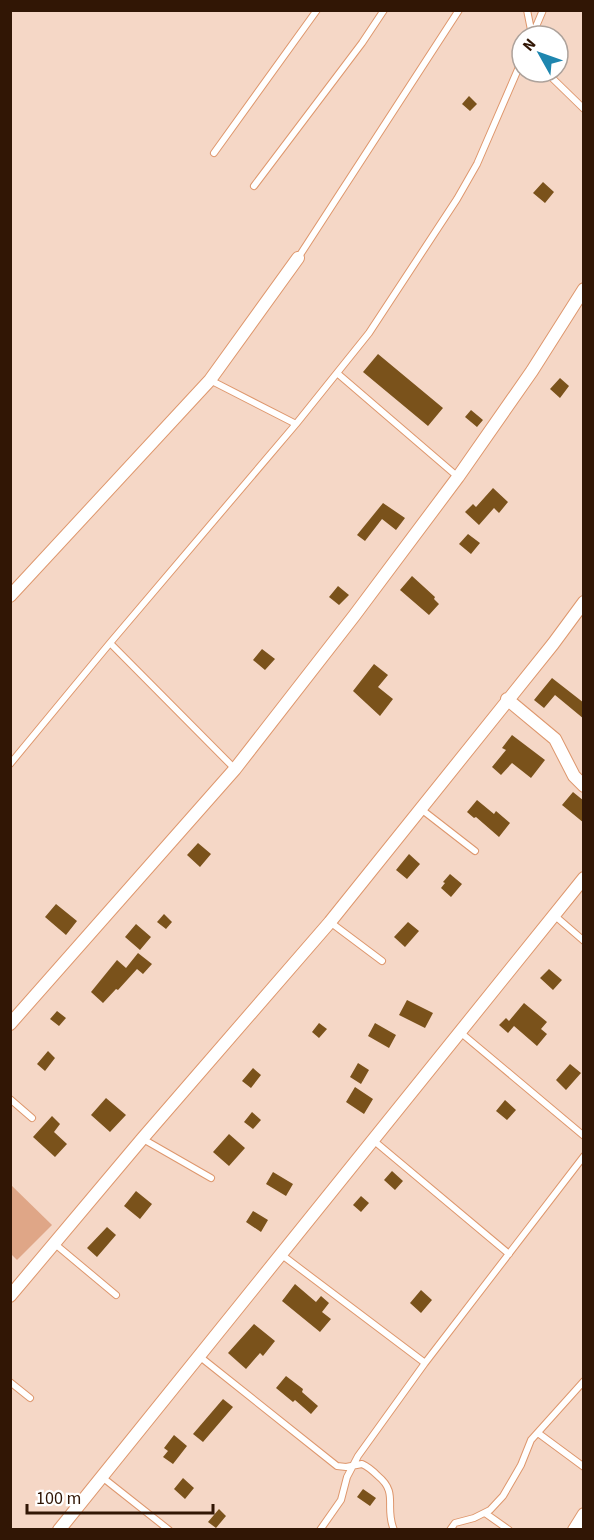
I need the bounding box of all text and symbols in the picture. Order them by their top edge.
north arrow [510,24,570,84]
text: N [517,34,541,56]
scale bar [27,1477,213,1515]
text: 100 m [36,1486,81,1511]

